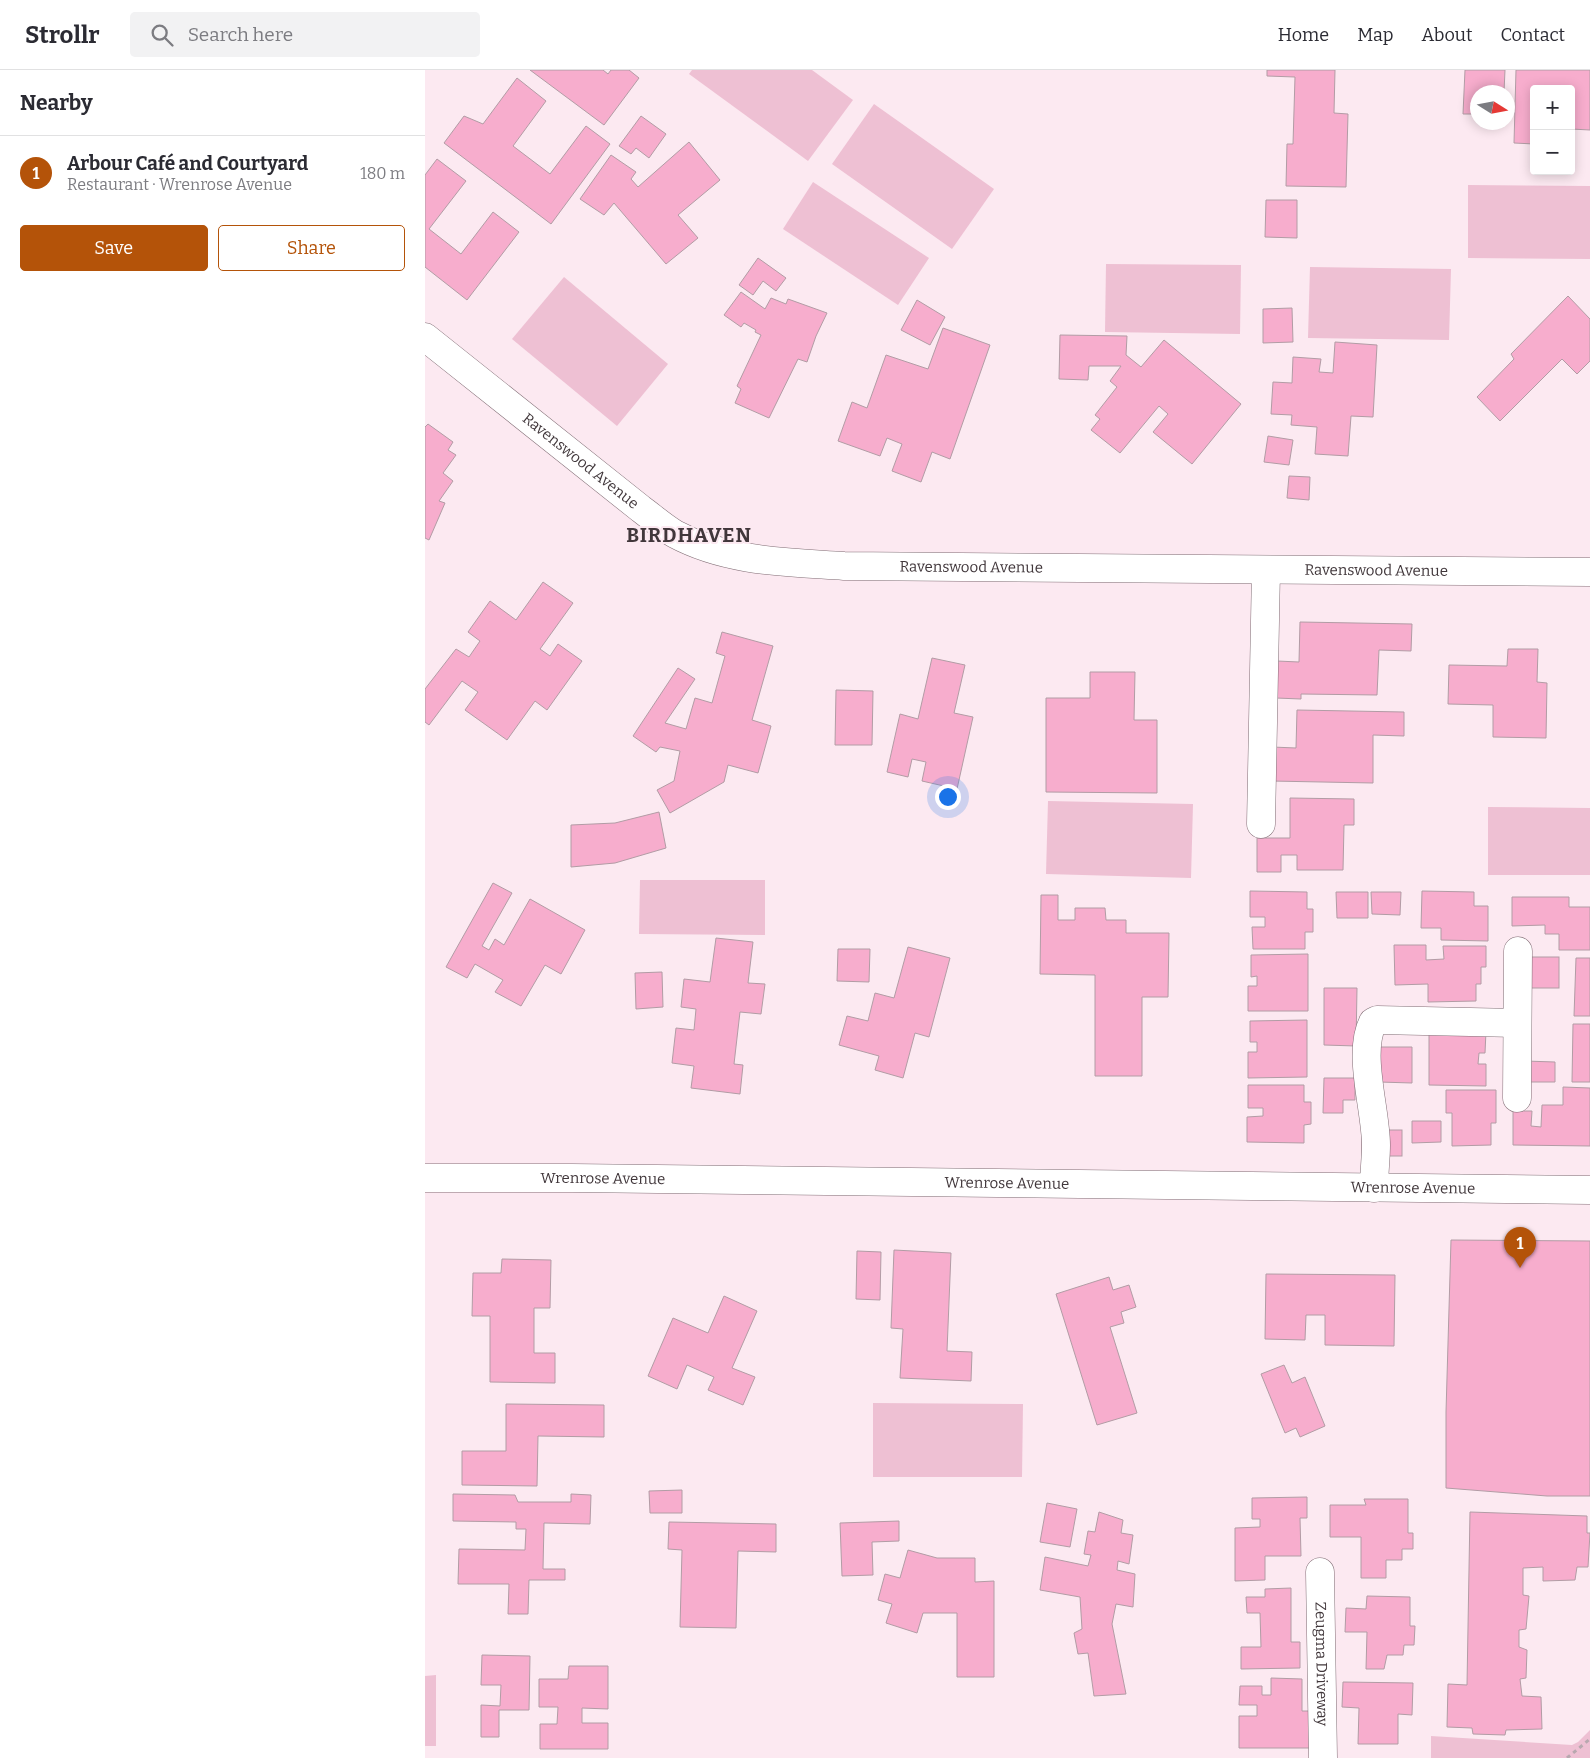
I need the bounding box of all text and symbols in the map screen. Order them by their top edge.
search box [130,12,480,57]
text: Strollr [25,21,100,49]
icon: search [148,21,176,49]
text: Search here [188,23,293,46]
text: Home [1278,24,1329,46]
text: Map [1357,24,1393,46]
text: About [1421,24,1472,46]
text: Contact [1500,24,1565,46]
north arrow [1470,85,1515,130]
map controls [1530,85,1575,175]
button: + [1530,85,1575,130]
text: Nearby [20,90,93,116]
button: − [1530,130,1575,175]
text: Arbour Café and Courtyard [67,152,308,175]
text: 1 [33,164,39,183]
text: 180 m [360,164,405,183]
text: Restaurant · Wrenrose Avenue [67,175,292,194]
button: Save [20,225,208,271]
button: Share [218,225,405,271]
street label: Ravenswood Avenue [519,409,642,513]
district label: BIRDHAVEN [626,523,752,547]
street label: Ravenswood Avenue [899,557,1043,577]
street label: Ravenswood Avenue [1304,561,1448,580]
your location [935,784,961,810]
street label: Wrenrose Avenue [541,1169,666,1188]
street label: Wrenrose Avenue [944,1173,1069,1193]
street label: Wrenrose Avenue [1350,1178,1475,1198]
pin: 1 [1504,1227,1536,1268]
street label: Zeugma Driveway [1311,1602,1331,1726]

